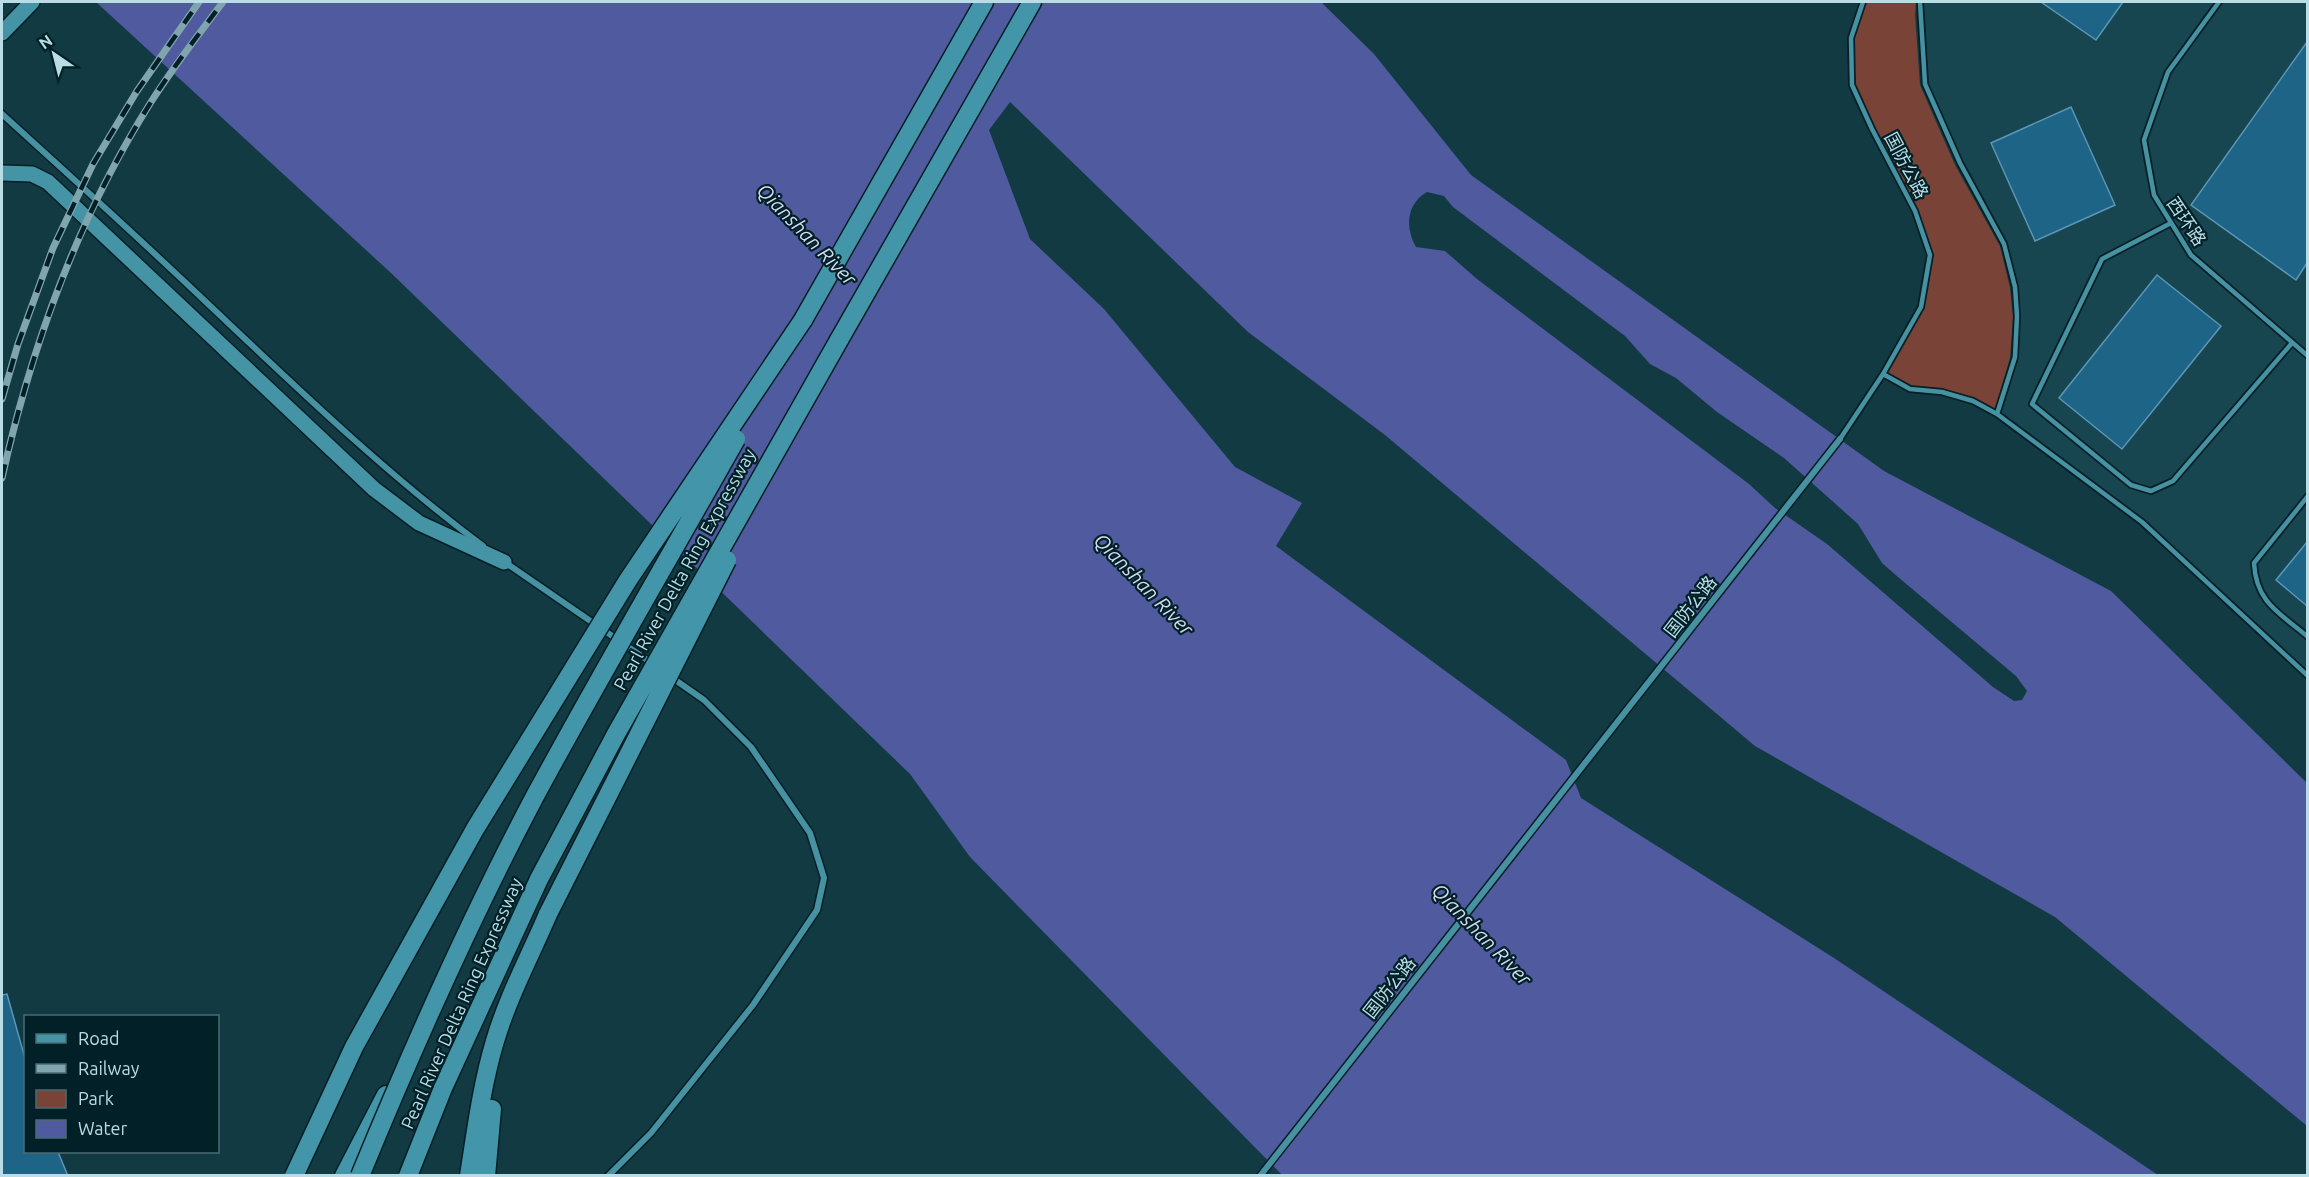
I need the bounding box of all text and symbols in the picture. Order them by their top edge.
north arrow [24,24,84,84]
text: N [35,31,55,53]
street label: 国防公路 [1881,129,1933,201]
water label: Qianshan River [752,178,862,291]
street label: 西环路 [2164,193,2210,249]
street label: Pearl River Delta Ring Expressway [609,445,759,693]
water label: Qianshan River [1089,528,1199,641]
street label: 国防公路 [1660,571,1720,641]
street label: Pearl River Delta Ring Expressway [396,874,526,1132]
water label: Qianshan River [1427,878,1537,991]
street label: 国防公路 [1359,952,1419,1022]
legend [24,1015,219,1153]
text: Road [78,1028,120,1048]
text: Railway [78,1058,140,1078]
text: Park [78,1088,114,1108]
text: Water [78,1118,128,1138]

